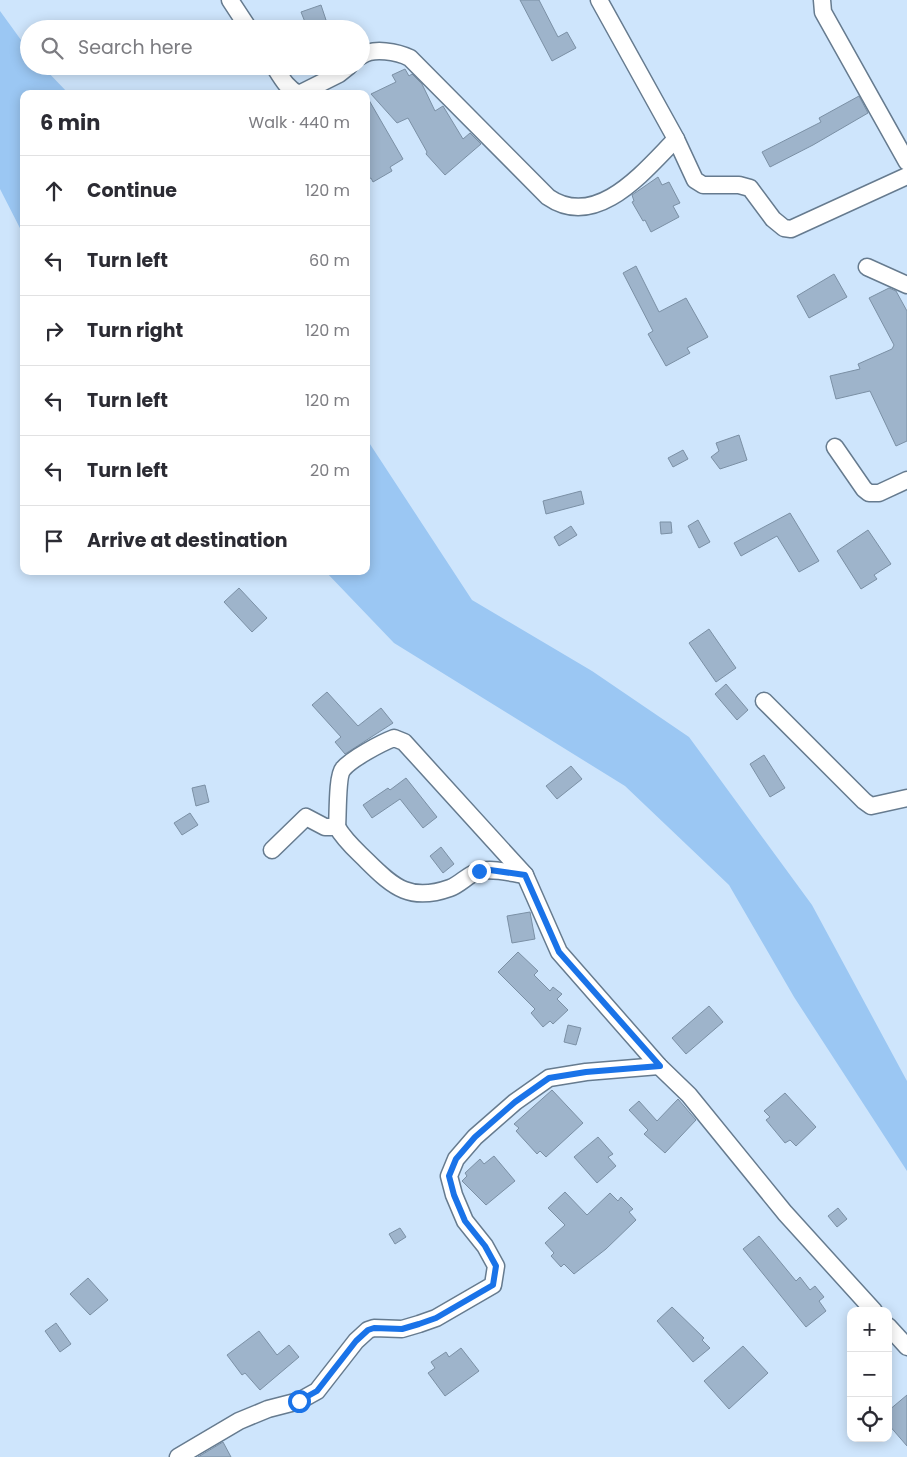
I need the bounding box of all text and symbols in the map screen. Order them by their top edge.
search box [20,20,370,75]
icon: search [38,34,66,62]
text: Search here [78,34,192,61]
text: 6 min [40,108,100,137]
text: Walk · 440 m [249,111,350,134]
icon: ahead [40,177,68,205]
text: Continue [87,177,177,204]
text: 120 m [305,179,350,202]
icon: left [40,247,68,275]
text: Turn left [87,247,168,274]
text: 60 m [309,249,350,272]
icon: right [40,317,68,345]
text: Turn right [87,317,183,344]
text: 120 m [305,319,350,342]
icon: left [40,387,68,415]
text: Turn left [87,387,168,414]
text: 120 m [305,389,350,412]
icon: left [40,457,68,485]
text: Turn left [87,457,168,484]
text: 20 m [310,459,350,482]
icon: arrive [40,527,68,555]
text: Arrive at destination [87,527,288,554]
route end [468,860,491,883]
map controls [847,1307,892,1442]
button: + [847,1307,892,1352]
button: − [847,1352,892,1397]
route start [288,1390,311,1413]
button: locate [847,1397,892,1442]

